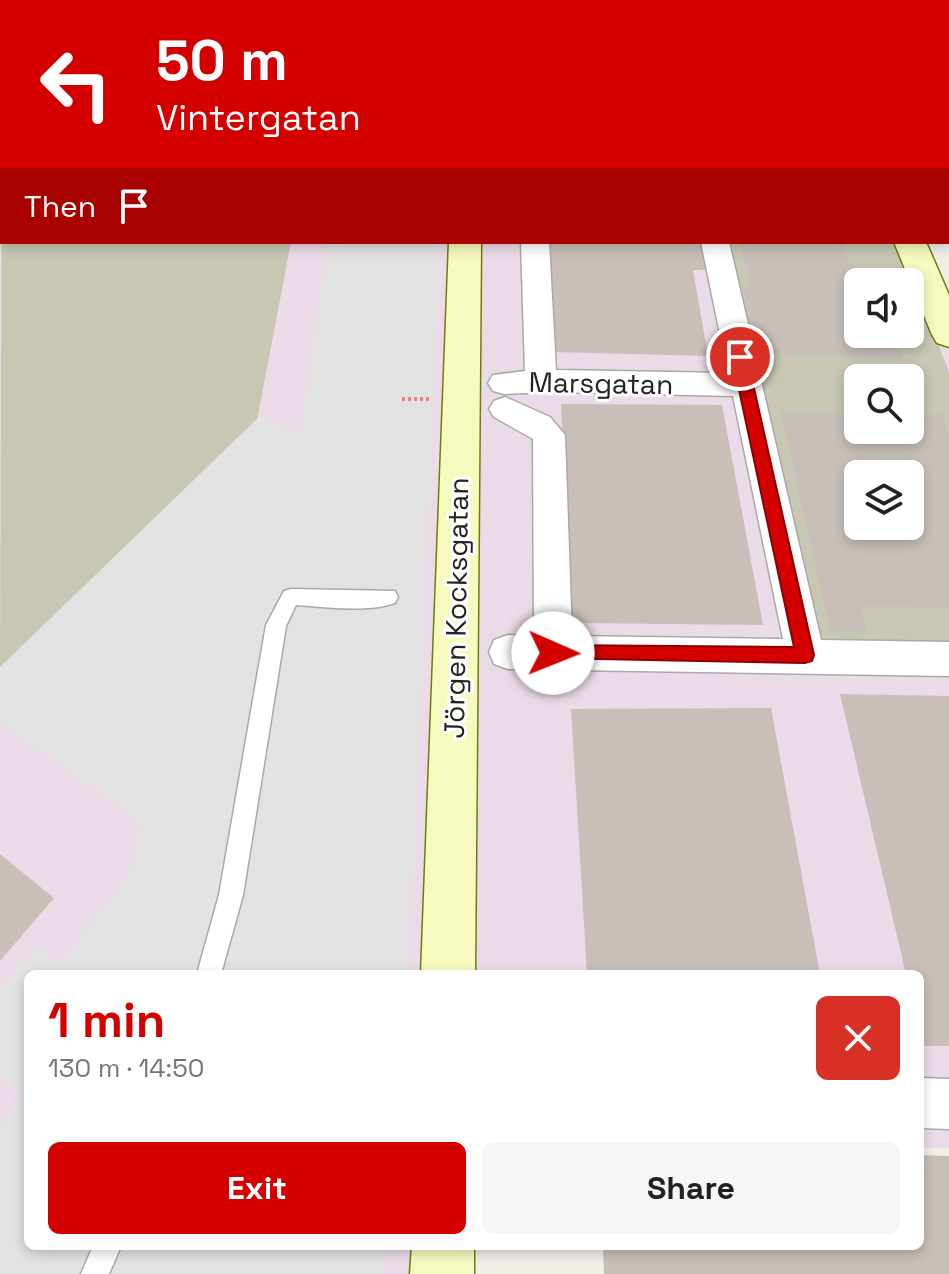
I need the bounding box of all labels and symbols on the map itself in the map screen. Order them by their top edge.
pin [706,323,774,391]
street label: Marsgatan [528,364,674,402]
street label: Jörgen Kocksgatan [436,477,476,739]
position arrow [511,611,595,695]

